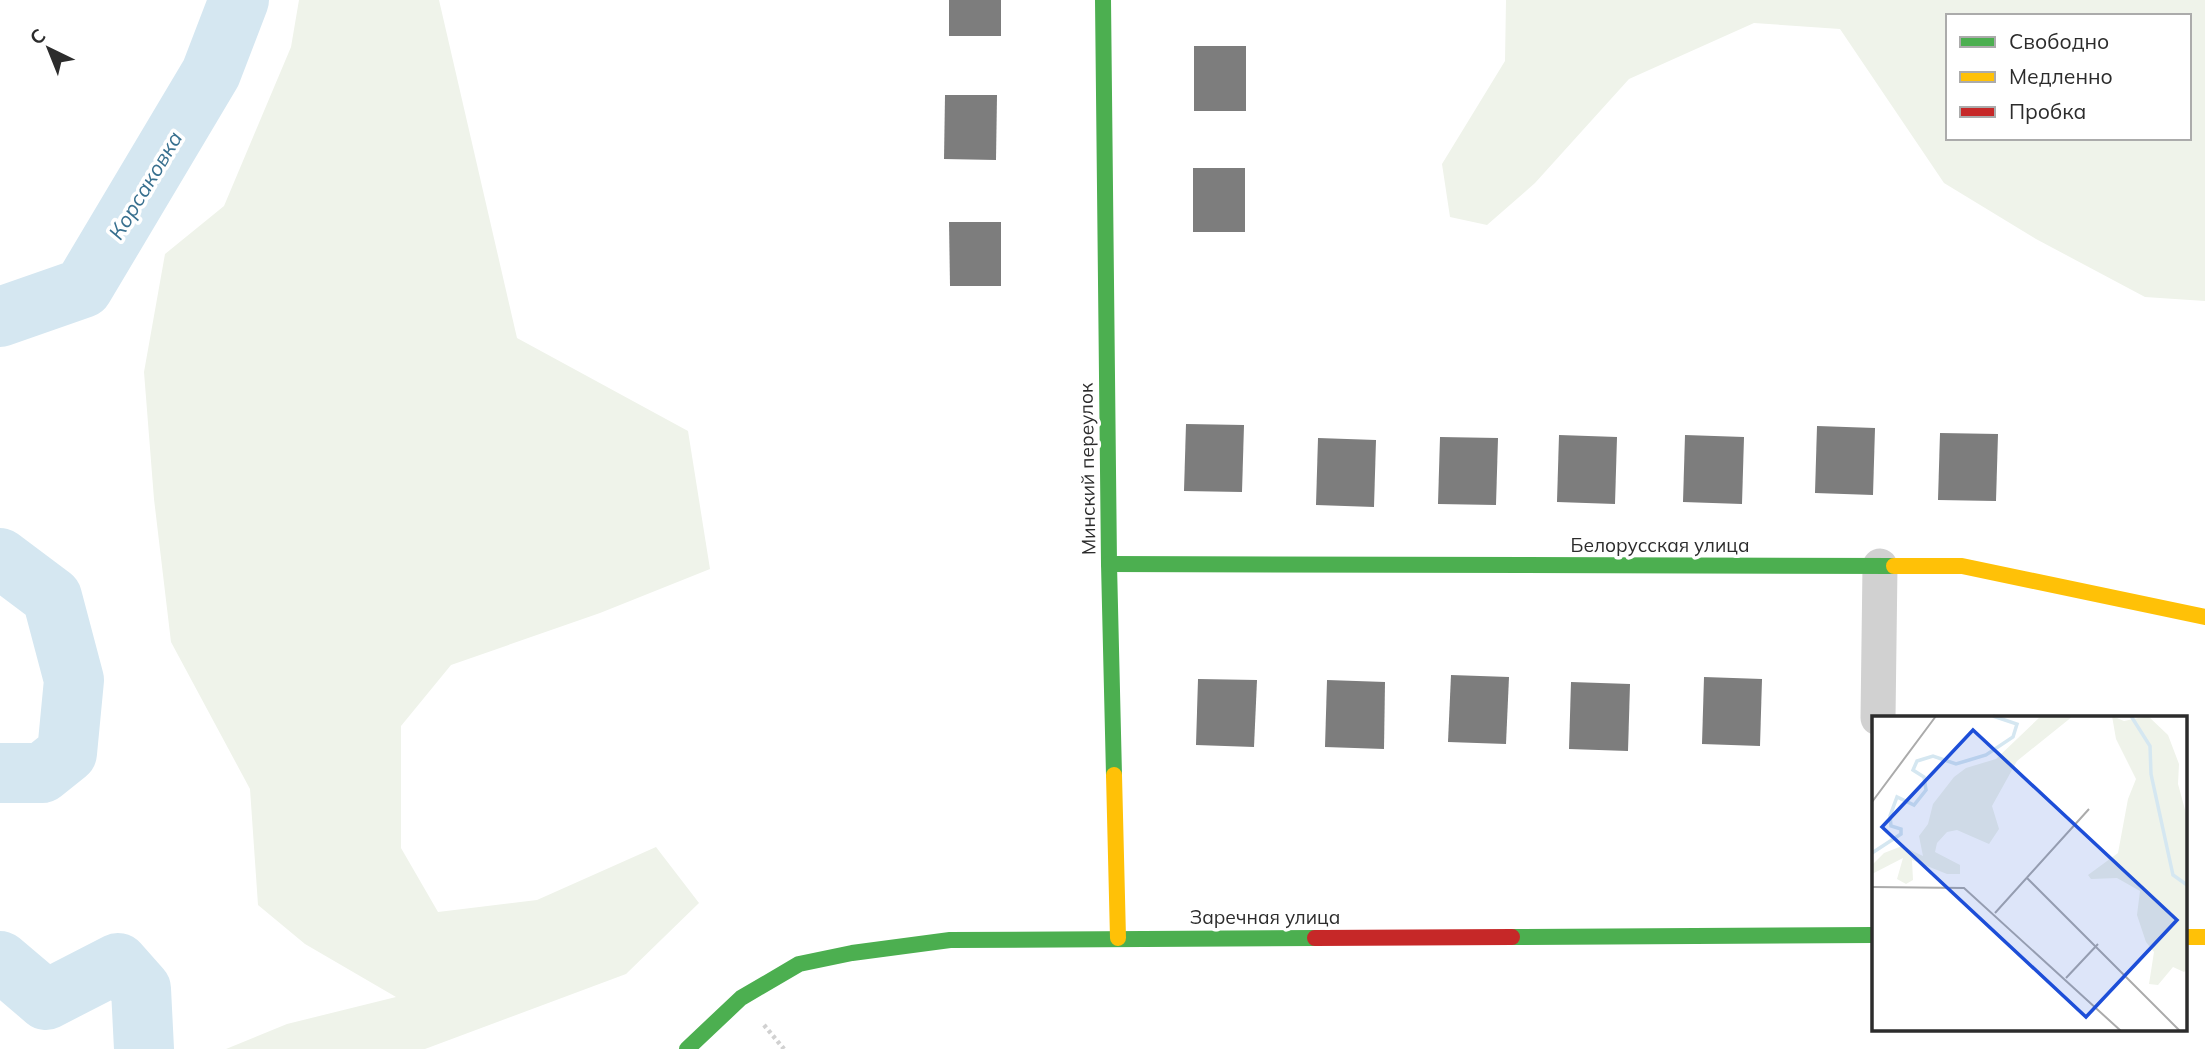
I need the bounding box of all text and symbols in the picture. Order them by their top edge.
north arrow [14,14,84,84]
legend [1946,14,2191,140]
text: С [24,23,50,50]
text: Свободно [2009,28,2109,54]
text: Медленно [2009,63,2113,89]
text: Пробка [2009,98,2086,124]
water label: Корсаковка [103,126,188,244]
street label: Минский переулок [1073,382,1101,555]
street label: Белорусская улица [1571,533,1749,557]
inset map [1872,716,2188,1032]
street label: Заречная улица [1190,905,1340,929]

